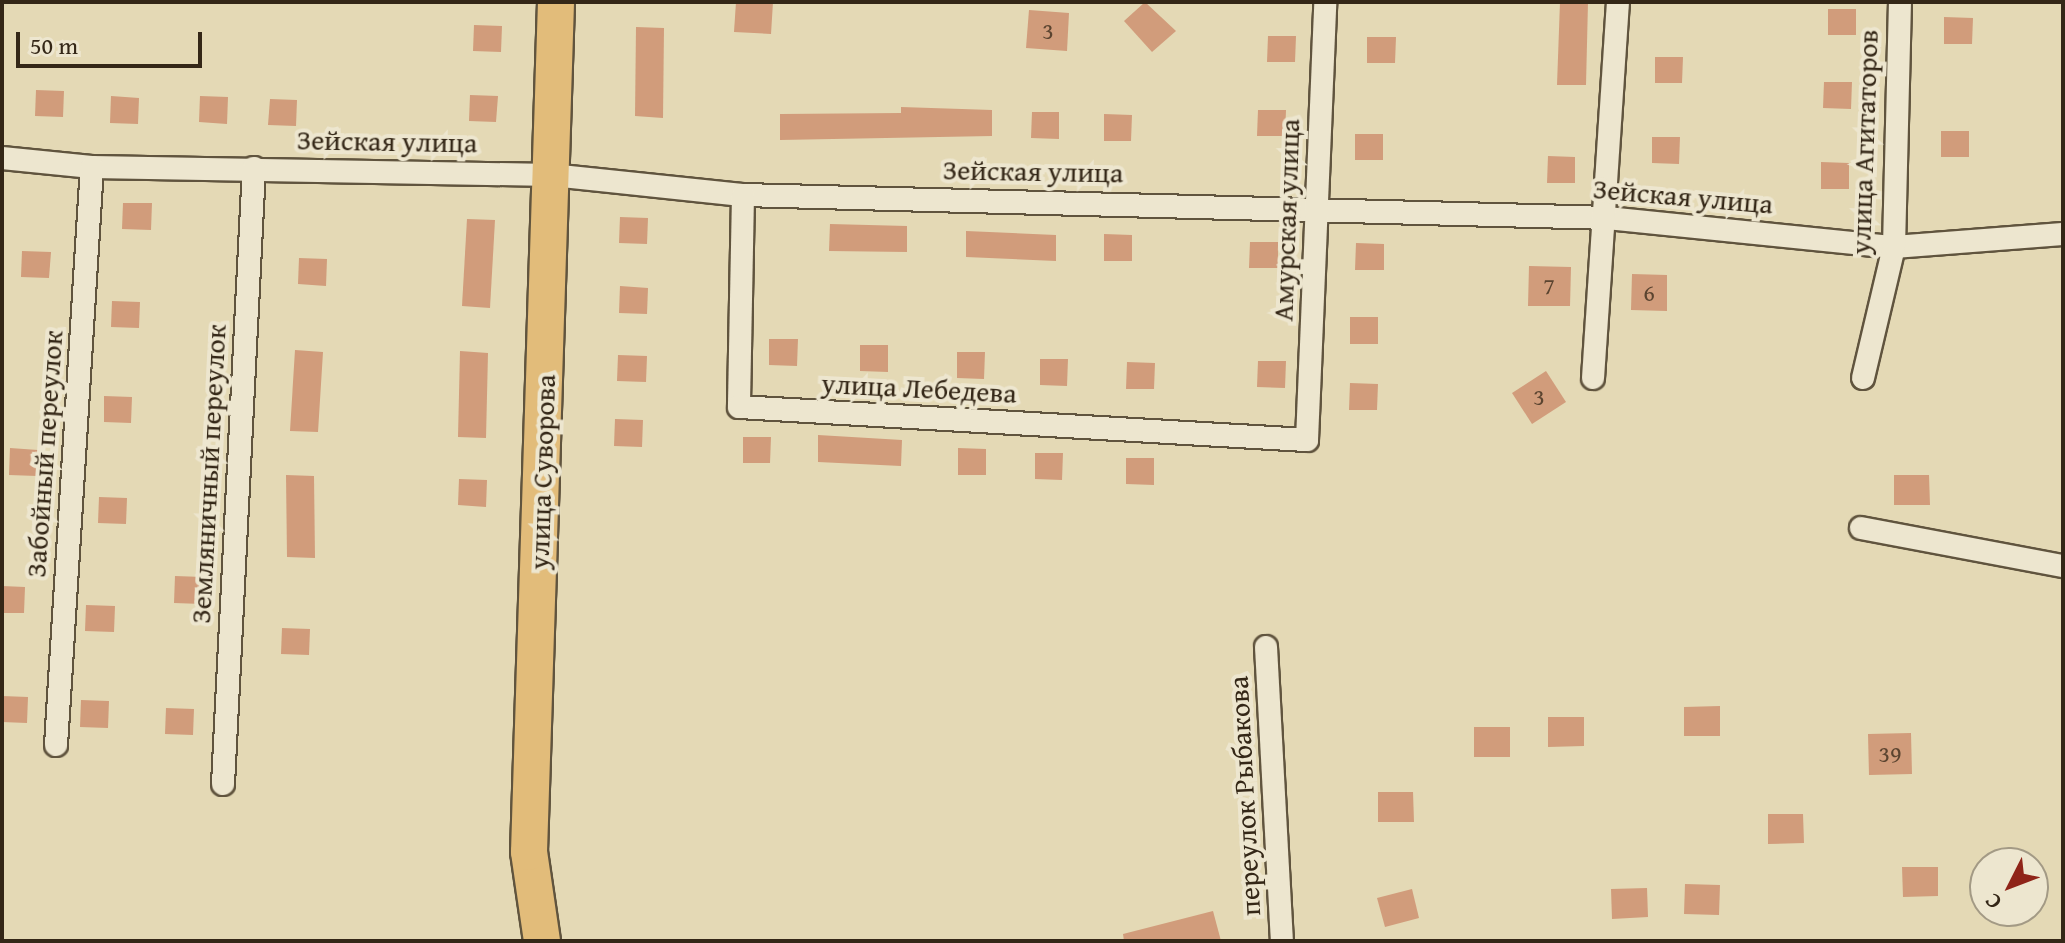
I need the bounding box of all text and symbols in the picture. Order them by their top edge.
scale bar [20,16,206,66]
house number: 3 [1042,17,1054,45]
text: 50 m [30,28,78,63]
street label: улица Агитаторов [1843,29,1885,255]
street label: Амурская улица [1266,118,1306,322]
street label: Зейская улица [296,123,478,159]
street label: Зейская улица [942,153,1124,189]
street label: Зейская улица [1592,171,1774,221]
house number: 7 [1543,272,1555,300]
house number: 6 [1643,279,1655,307]
street label: Земляничный переулок [183,324,233,624]
street label: Забойный переулок [19,329,69,579]
street label: улица Лебедева [821,366,1017,410]
street label: улица Суворова [522,374,562,570]
house number: 3 [1533,383,1545,411]
street label: переулок Рыбакова [1221,675,1267,917]
house number: 39 [1878,740,1902,768]
north arrow [1969,847,2049,927]
text: С [1977,886,2009,917]

